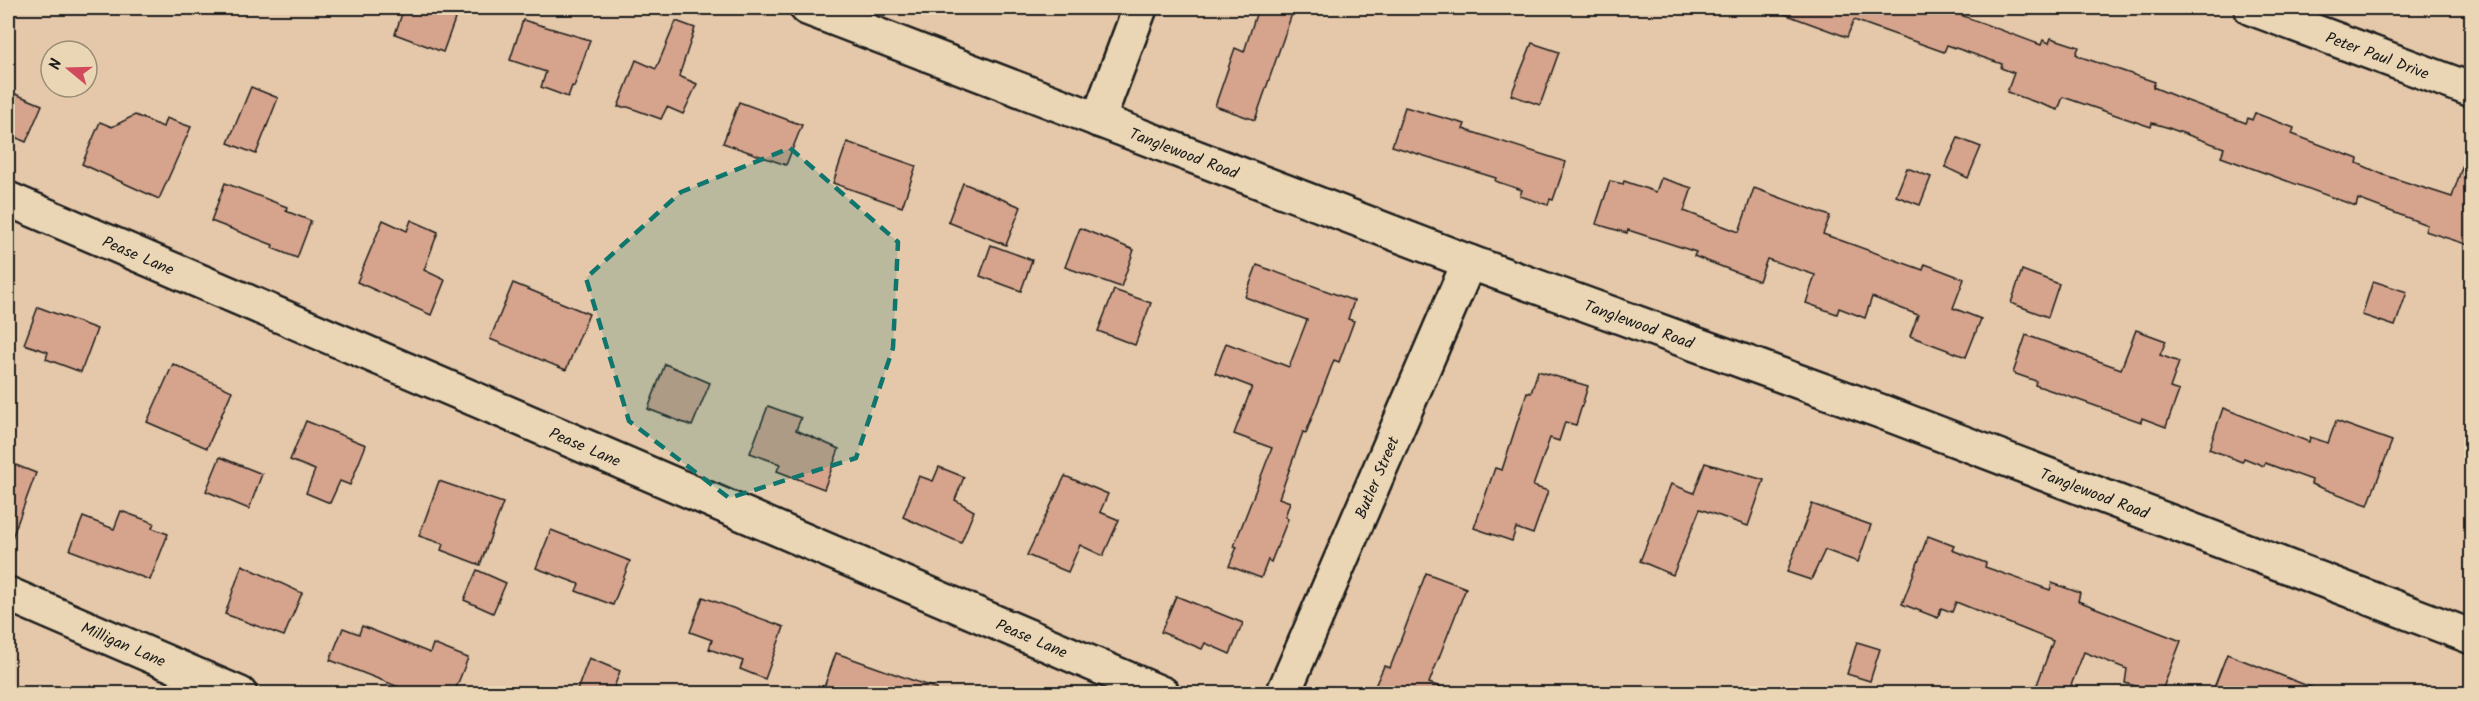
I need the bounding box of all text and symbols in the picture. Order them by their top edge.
street label: Peter Paul Drive [2322,26,2432,87]
north arrow [39,39,99,99]
text: N [43,56,70,73]
street label: Tanglewood Road [1125,122,1243,187]
street label: Pease Lane [98,230,178,283]
street label: Tanglewood Road [1580,294,1698,357]
street label: Pease Lane [545,421,624,474]
street label: Butler Street [1349,432,1407,523]
street label: Tanglewood Road [2036,462,2153,527]
street label: Pease Lane [992,613,1071,666]
street label: Milligan Lane [77,616,169,675]

